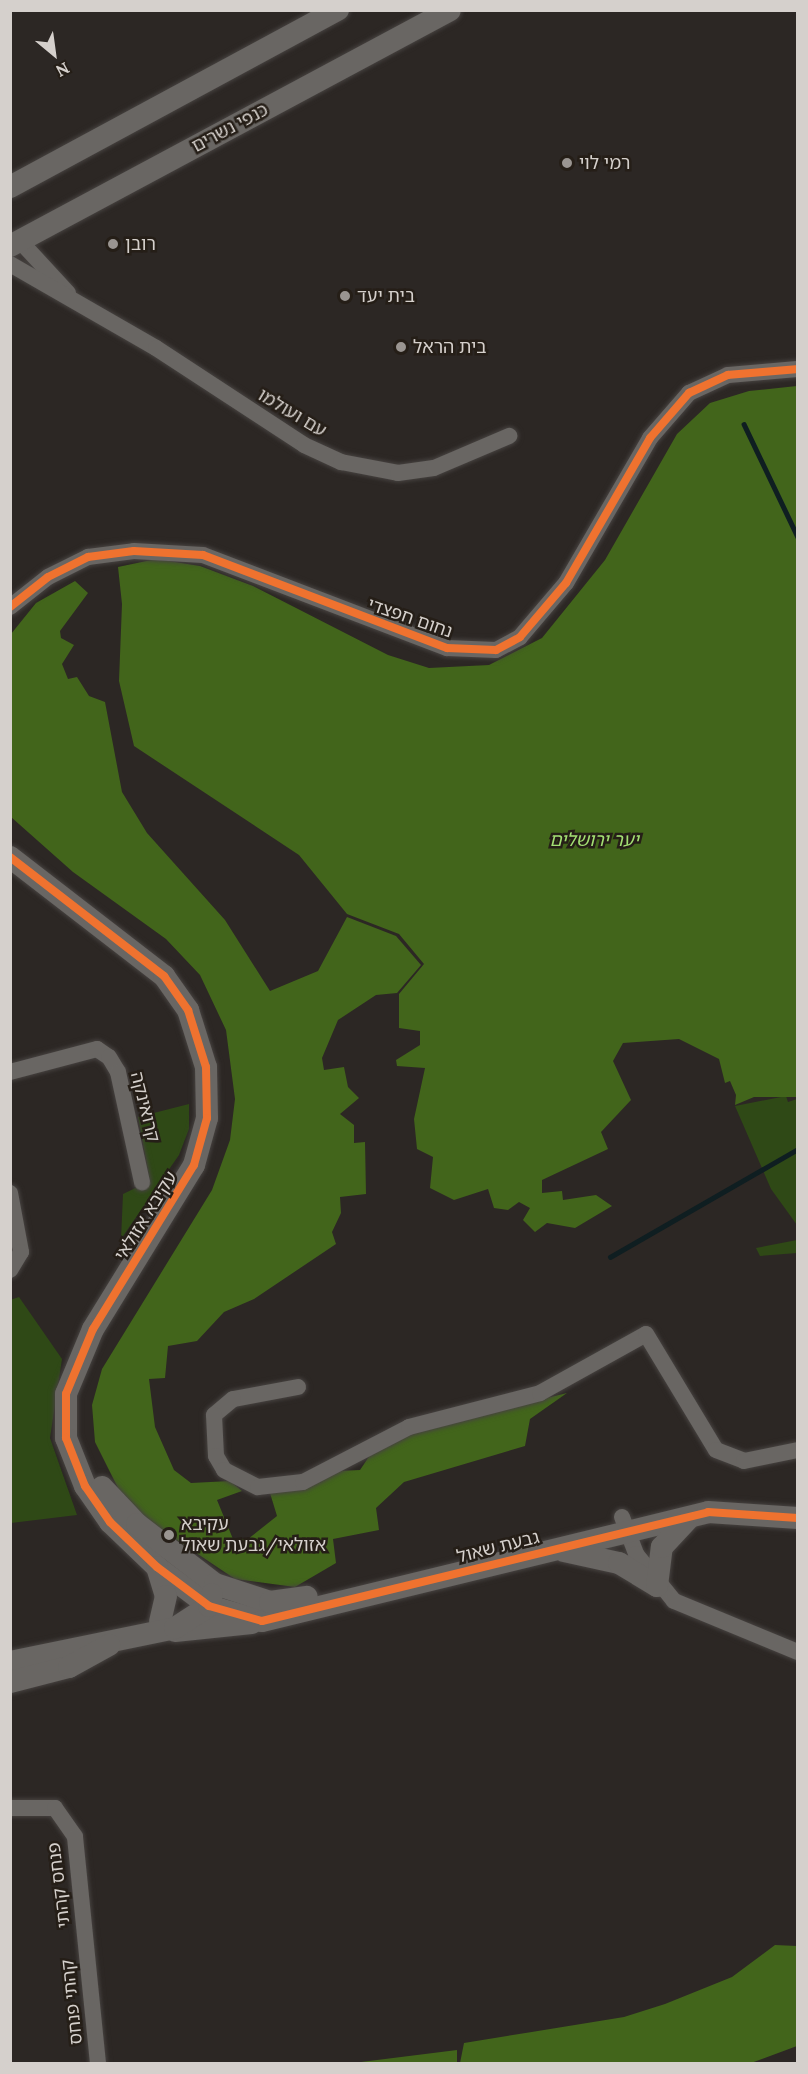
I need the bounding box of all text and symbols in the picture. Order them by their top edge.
north arrow [24,24,84,84]
text: N [52,58,73,81]
street label: כנפי נשרים [188,99,272,157]
place label: רמי לוי [579,152,630,174]
marker: רמי לוי [560,156,574,170]
place label: רובן [125,233,156,255]
marker: רובן [106,237,120,251]
place label: בית יעד [357,285,415,307]
marker: בית יעד [338,289,352,303]
place label: בית הראל [413,336,487,358]
marker: בית הראל [394,340,408,354]
street label: עם ועולמו [254,384,330,442]
street label: נחום חפצדי [365,593,455,643]
park label: יער ירושלים [549,829,639,851]
street label: קרואינקה [126,1070,164,1144]
street label: עקיבא אזולאי [110,1167,182,1265]
place label: עקיבא אזולאי/גבעת שאול [181,1514,326,1556]
street label: גבעת שאול [455,1526,541,1568]
marker: עקיבא אזולאי/גבעת שאול [162,1528,176,1542]
street label: פנחס קהתי [43,1841,75,1929]
street label: קהתי פנחס [57,1958,87,2046]

